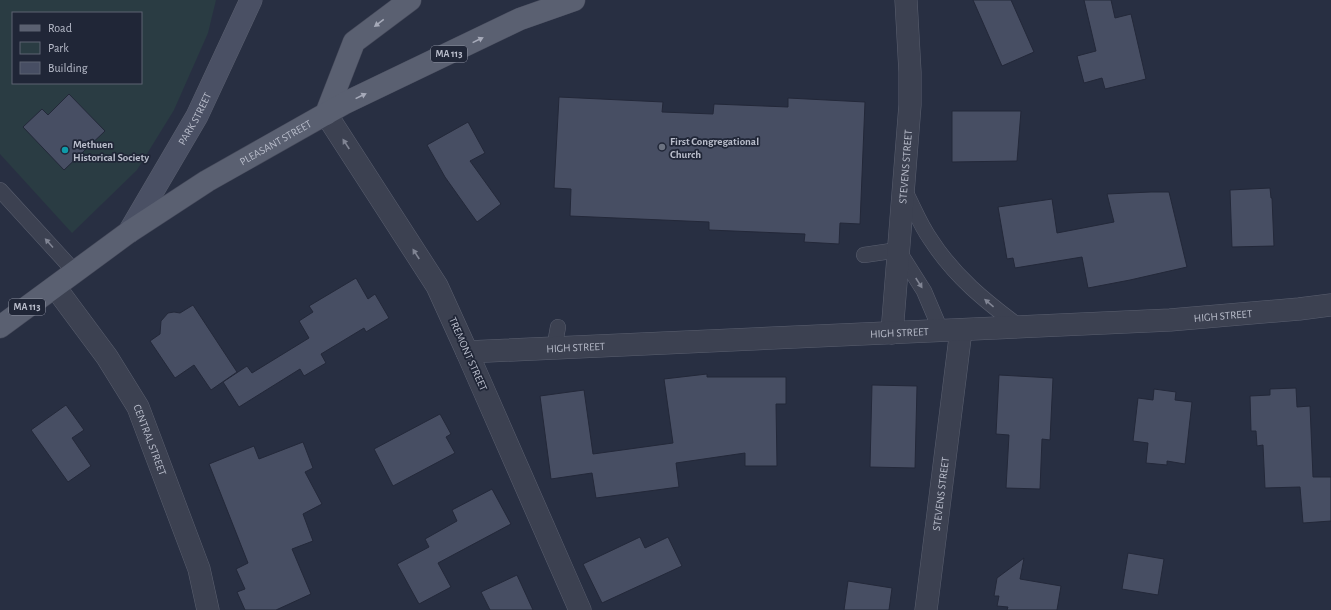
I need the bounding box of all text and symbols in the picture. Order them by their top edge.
legend [12,12,142,84]
one-way arrow [374,19,385,28]
text: Road [48,22,72,34]
one-way arrow [472,37,484,43]
text: Park [48,42,69,54]
road number: MA 113 [431,46,467,62]
text: Building [48,62,88,74]
street label: PARK STREET [176,90,213,147]
one-way arrow [355,93,366,99]
street label: PLEASANT STREET [238,117,314,167]
street label: STEVENS STREET [897,128,914,204]
place label: First Congregational Church [670,136,759,160]
place label: Methuen Historical Society [73,139,149,163]
one-way arrow [342,139,350,149]
marker: First Congregational Church [657,142,667,152]
marker: Methuen Historical Society [60,145,70,155]
one-way arrow [44,238,54,248]
one-way arrow [412,248,420,259]
one-way arrow [915,277,923,288]
road number: MA 113 [9,299,45,315]
one-way arrow [983,299,994,308]
street label: HIGH STREET [1193,307,1253,323]
street label: TREMONT STREET [447,315,489,393]
street label: HIGH STREET [870,325,930,339]
street label: HIGH STREET [546,340,606,354]
street label: CENTRAL STREET [132,403,169,477]
street label: STEVENS STREET [930,456,951,531]

